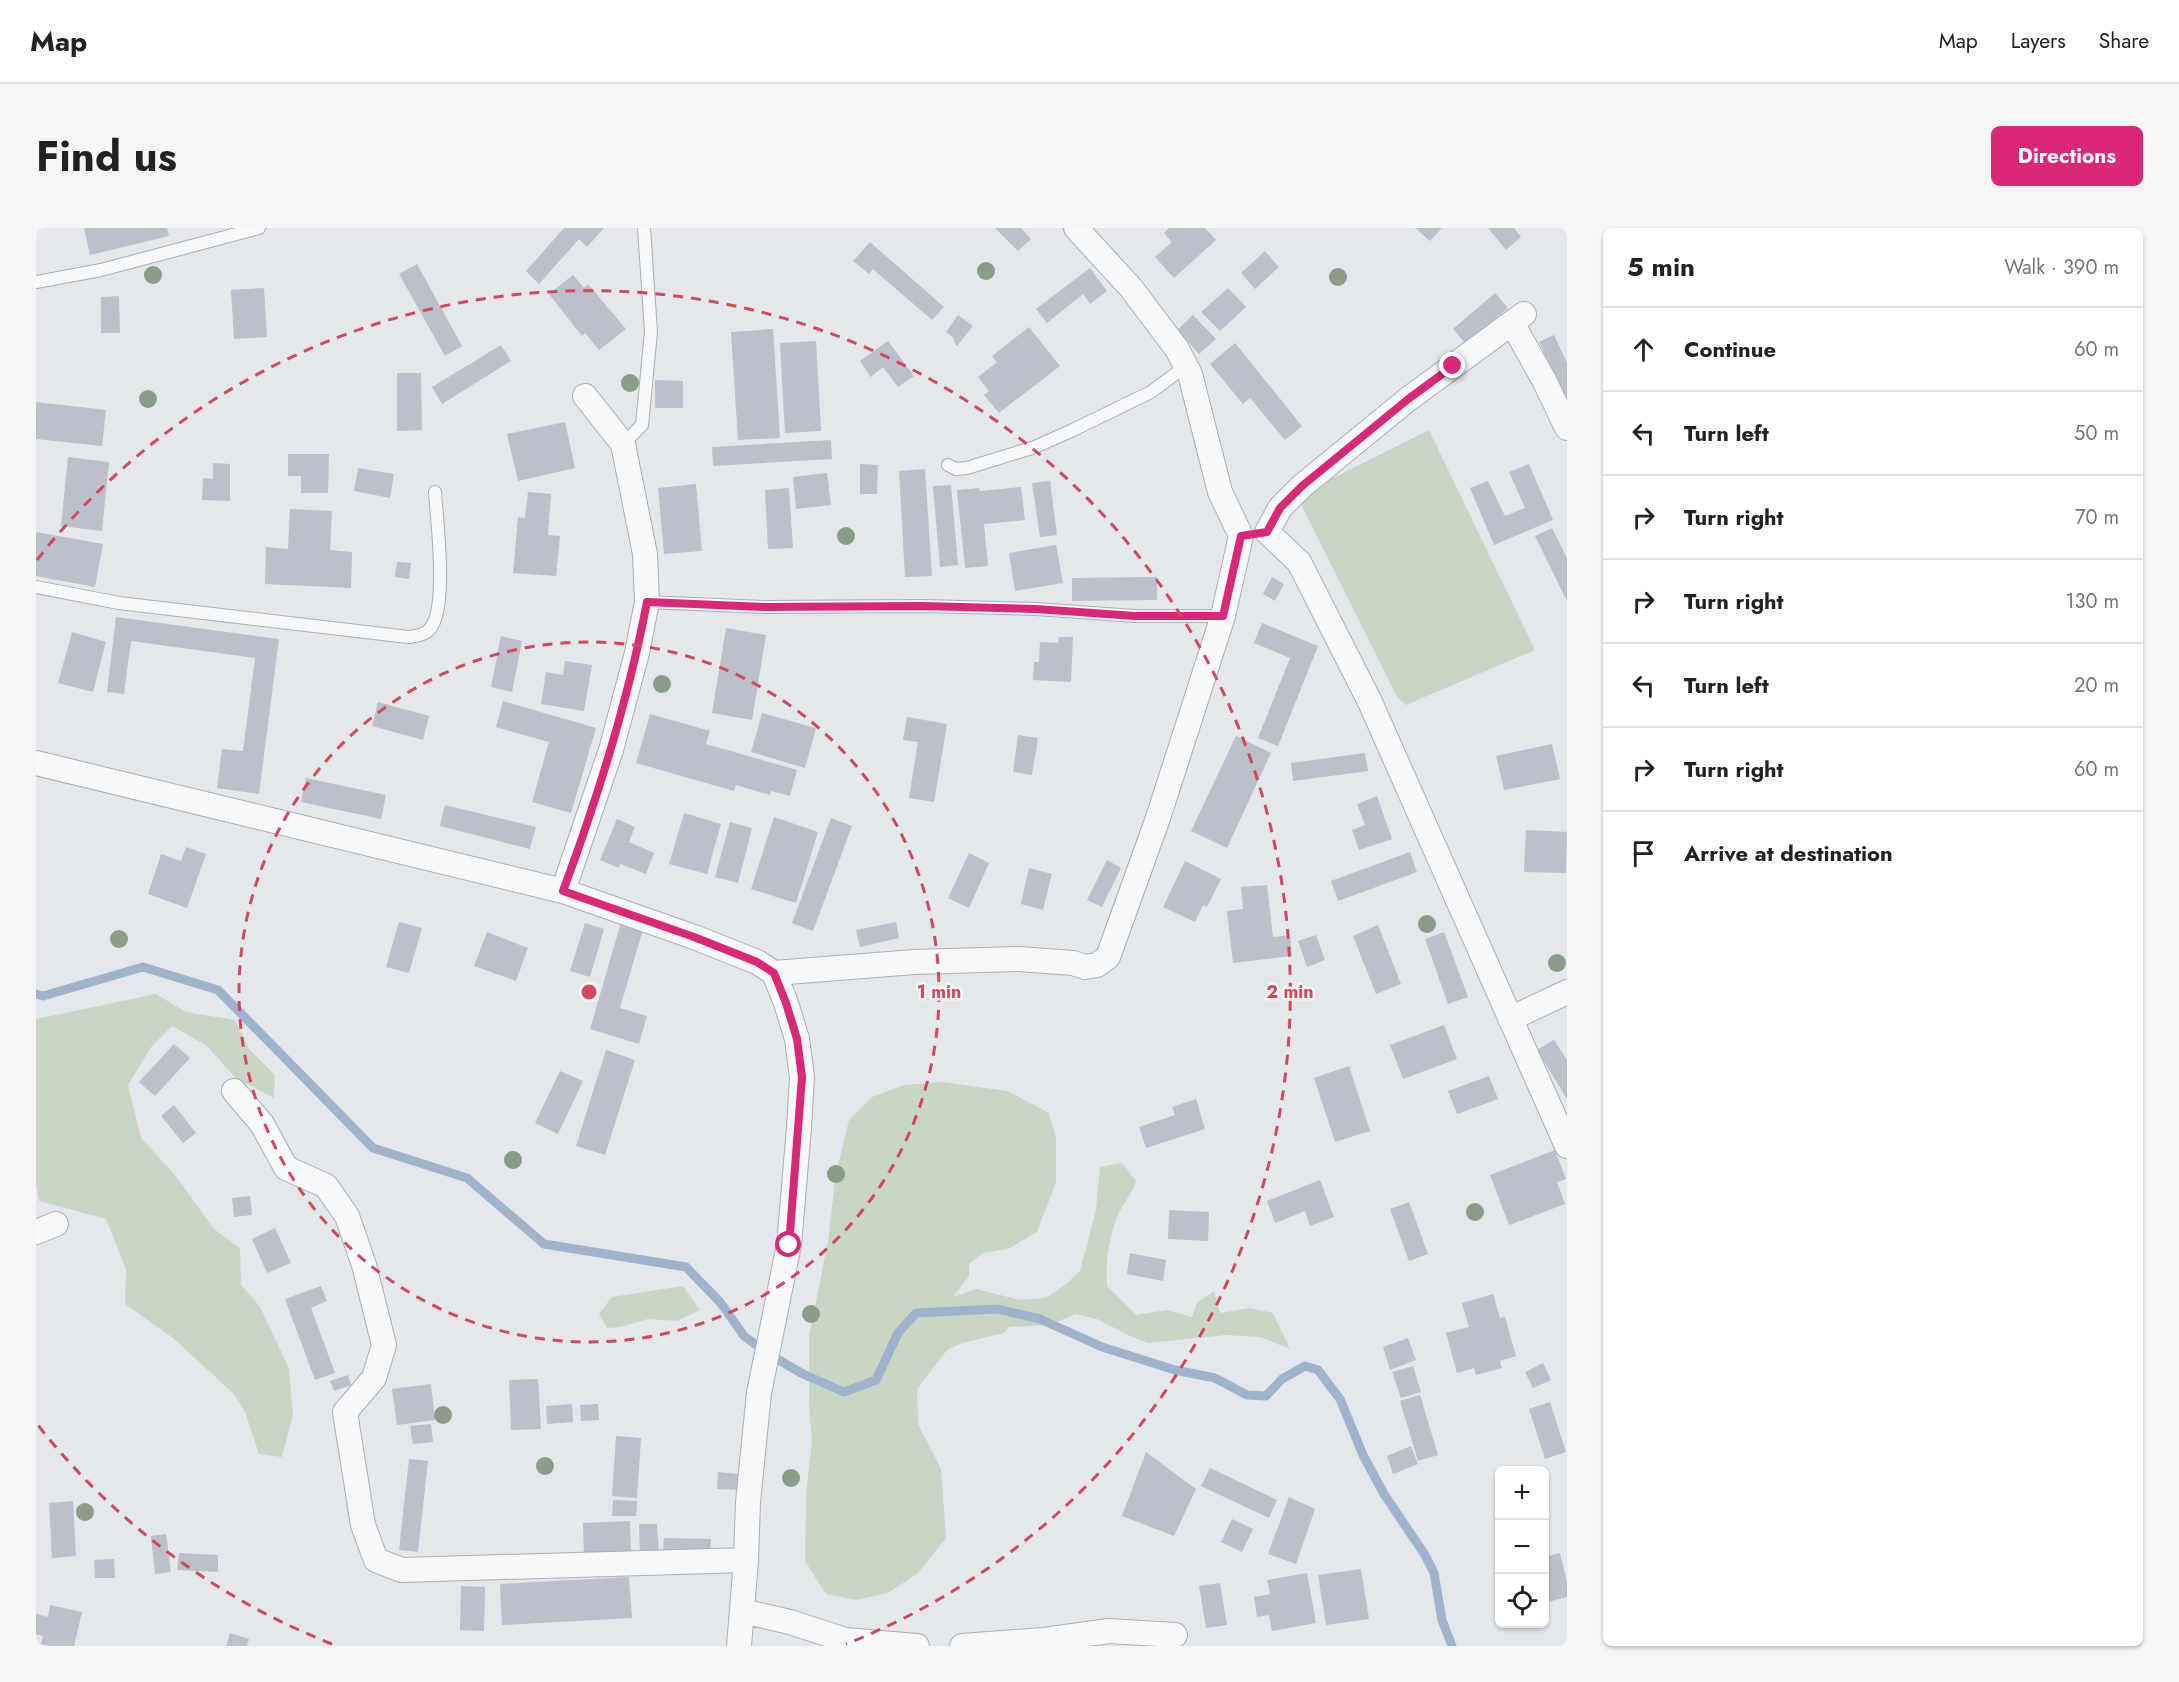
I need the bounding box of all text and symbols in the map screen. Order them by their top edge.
text: Map [30,21,87,62]
text: Map [1939,26,1978,56]
text: Layers [2011,26,2066,56]
text: Share [2099,26,2149,56]
text: Find us [36,126,177,187]
button: Directions [1991,126,2143,186]
text: 5 min [1627,248,1695,286]
text: Walk · 390 m [2004,253,2119,282]
icon: ahead [1627,333,1660,366]
text: Continue [1684,333,1776,365]
text: 60 m [2074,335,2119,364]
route end [1439,352,1465,378]
icon: left [1627,417,1660,450]
text: Turn left [1684,417,1769,449]
text: 50 m [2074,419,2119,448]
icon: right [1627,501,1660,534]
text: Turn right [1684,501,1784,533]
text: 70 m [2075,503,2119,532]
icon: right [1627,585,1660,618]
text: Turn right [1684,585,1784,617]
text: 130 m [2065,587,2119,616]
icon: left [1627,669,1660,702]
text: Turn left [1684,669,1769,701]
text: 20 m [2074,671,2119,700]
icon: right [1627,753,1660,786]
text: Turn right [1684,753,1784,785]
text: 60 m [2074,755,2119,784]
icon: arrive [1627,837,1660,870]
text: Arrive at destination [1684,837,1893,869]
text: 1 min [917,979,961,1005]
text: 2 min [1266,979,1314,1005]
centre of rings [579,982,599,1002]
route start [775,1231,801,1257]
map controls [1495,1466,1549,1628]
button: + [1495,1466,1549,1520]
button: − [1495,1520,1549,1574]
button: locate [1495,1574,1549,1628]

